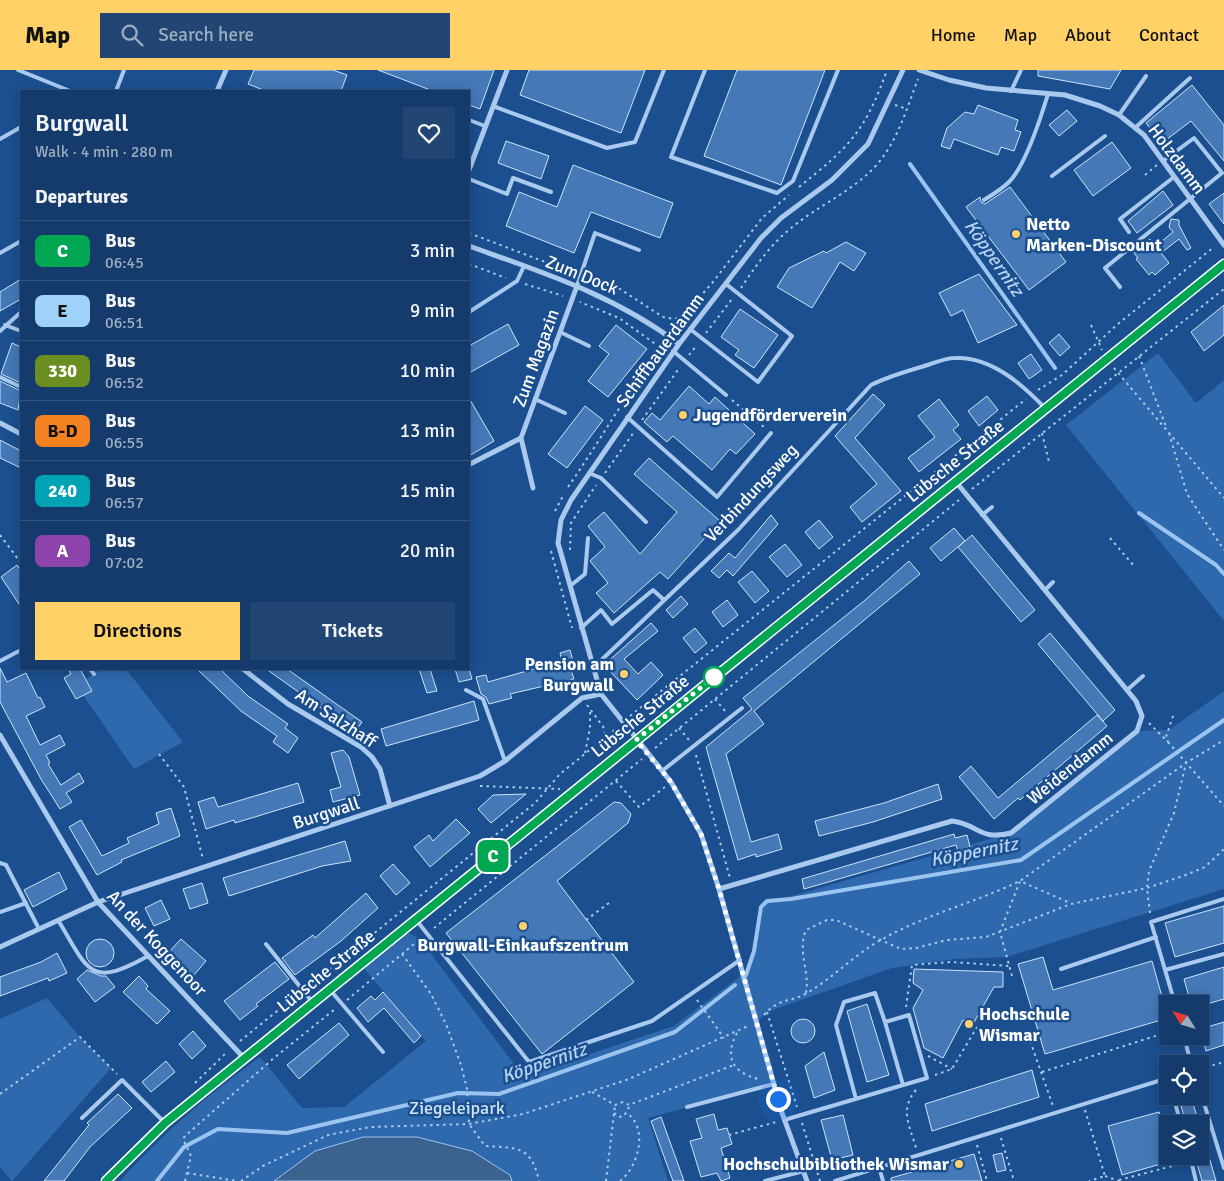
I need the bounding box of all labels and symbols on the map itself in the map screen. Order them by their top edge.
street label: Holzdamm [1143,119,1211,199]
place label: Netto Marken-Discount [1026,213,1162,256]
water label: Köppernitz [959,215,1030,302]
marker: Netto Marken-Discount [1010,228,1022,240]
street label: Zum Dock [542,251,622,299]
street label: Schiffbauerdamm [611,289,709,411]
street label: Zum Magazin [508,306,564,410]
place label: Jugendförderverein [693,404,847,426]
marker: Jugendförderverein [677,409,689,421]
street label: Lübsche Straße [902,415,1008,507]
street label: Verbindungsweg [700,439,802,547]
place label: Pension am Burgwall [525,653,614,696]
unlabelled marker [703,666,725,688]
marker: Pension am Burgwall [618,668,630,680]
street label: Lübsche Straße [587,670,693,762]
street label: Am Salzhaff [291,684,382,753]
street label: Weidendamm [1023,727,1117,809]
street label: Burgwall [290,792,362,834]
water label: Köppernitz [928,832,1021,872]
line badge: C [477,840,509,872]
street label: An der Koggenoor [102,885,212,1001]
marker: Burgwall-Einkaufszentrum [517,920,529,932]
street label: Lübsche Straße [273,925,379,1017]
place label: Burgwall-Einkaufszentrum [417,934,629,956]
north arrow [1159,995,1209,1045]
place label: Hochschule Wismar [979,1003,1070,1046]
marker: Hochschule Wismar [963,1018,975,1030]
water label: Köppernitz [498,1037,591,1089]
your location [766,1087,791,1112]
park label: Ziegeleipark [409,1097,505,1119]
place label: Hochschulbibliothek Wismar [723,1153,950,1175]
marker: Hochschulbibliothek Wismar [953,1158,965,1170]

